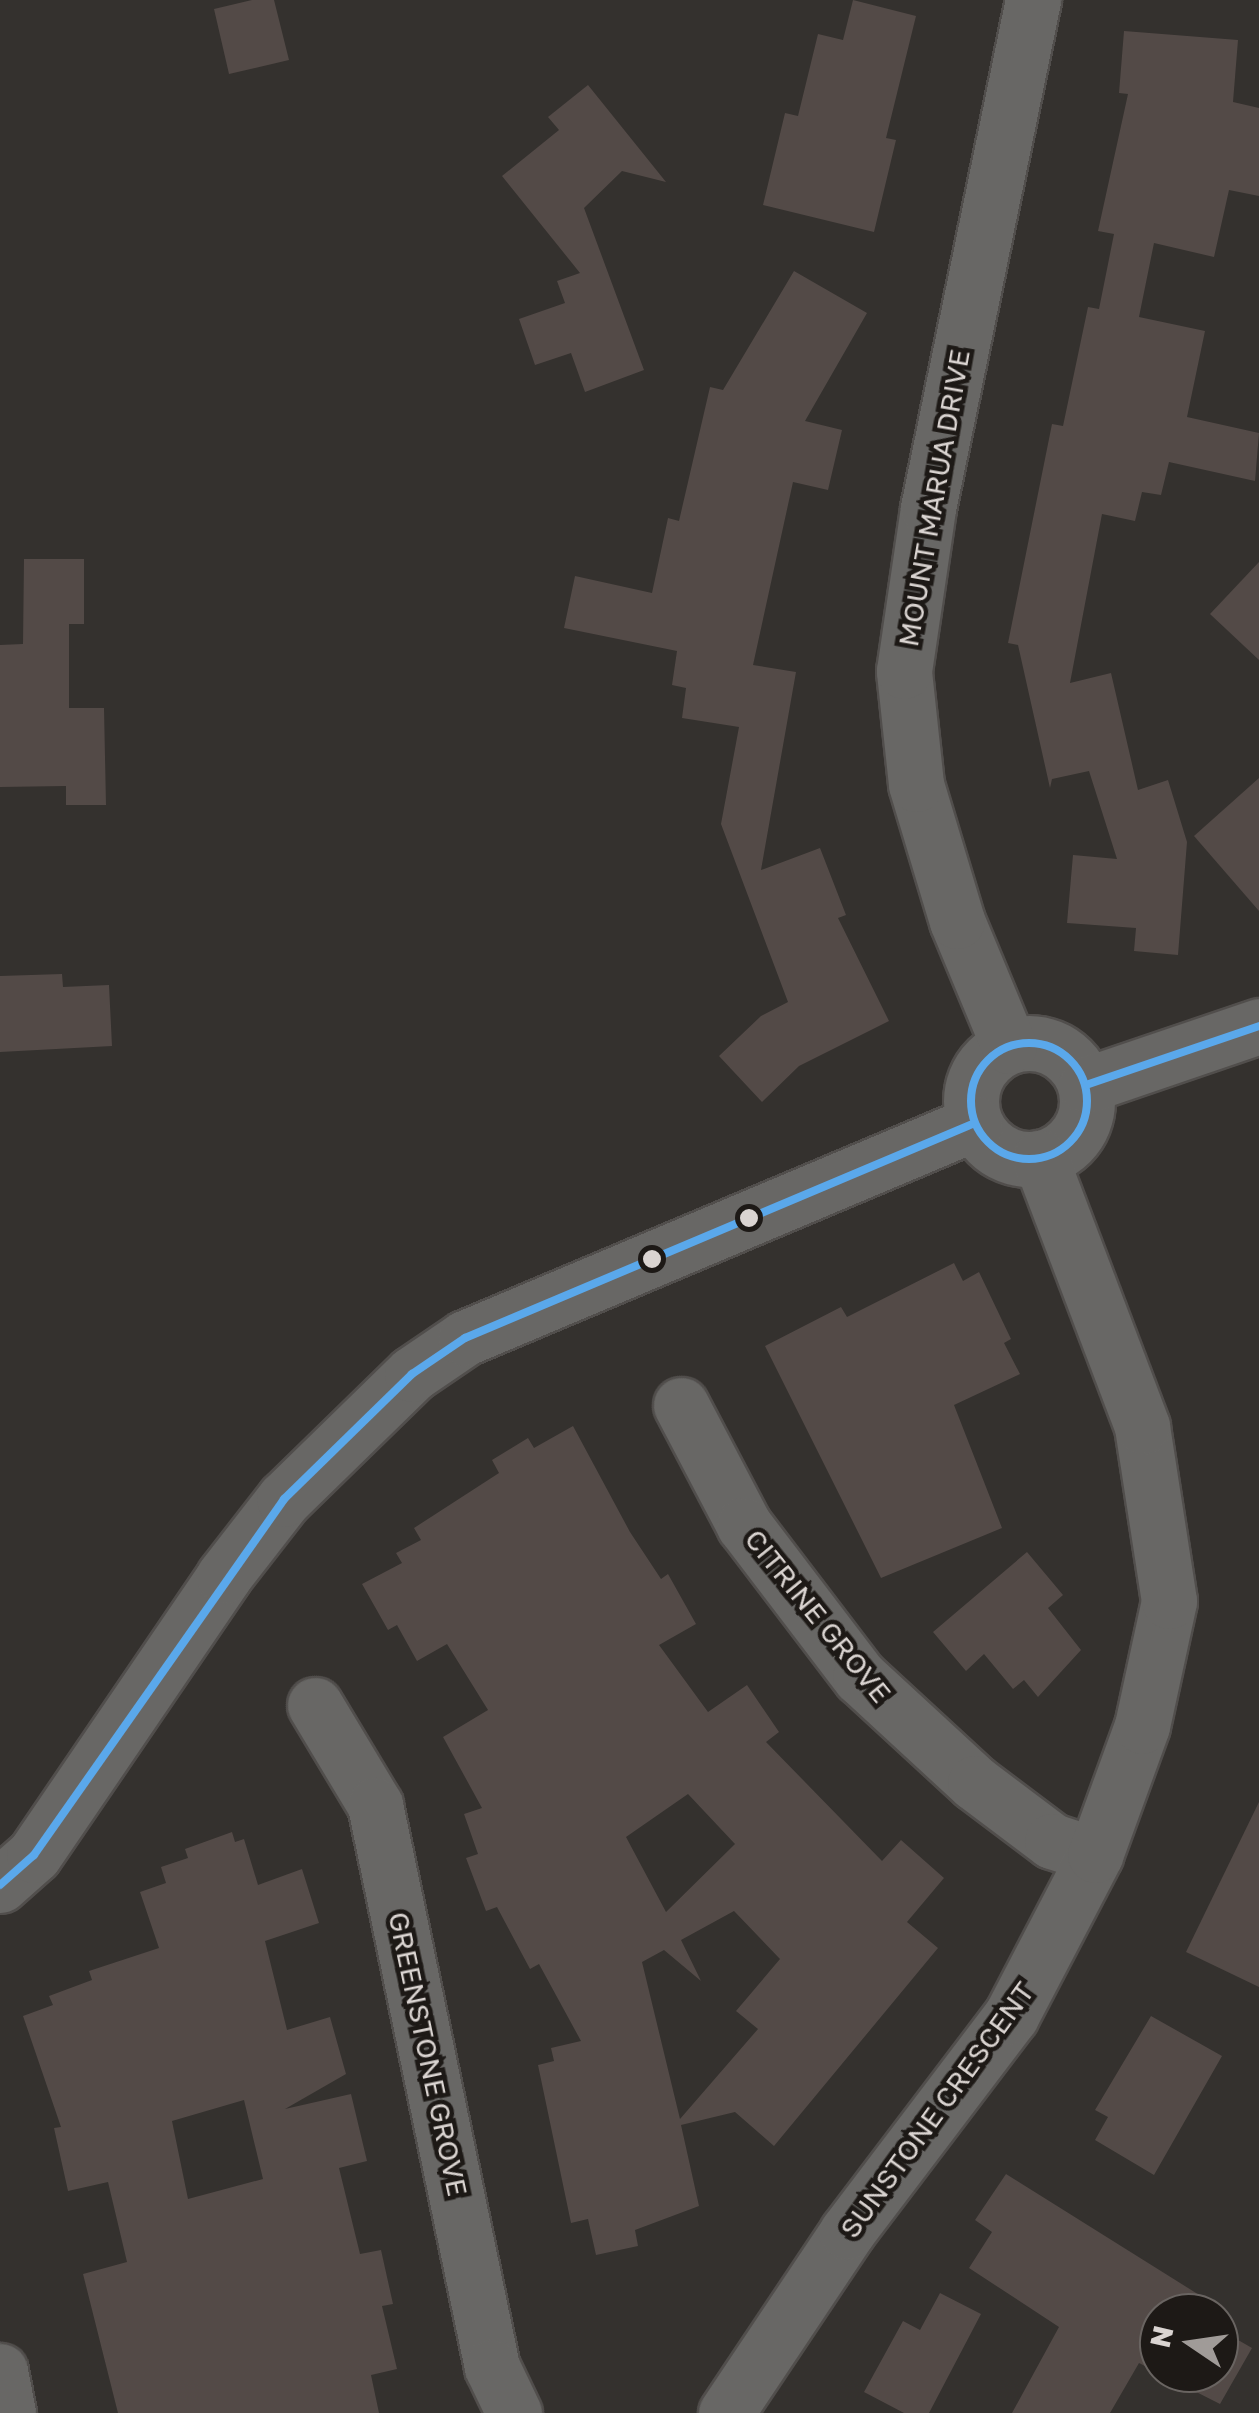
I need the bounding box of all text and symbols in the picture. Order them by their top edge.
street label: MOUNT MARUA DRIVE [891,347,977,649]
unlabelled marker [739,1208,759,1228]
unlabelled marker [642,1249,662,1269]
street label: CITRINE GROVE [738,1523,898,1709]
street label: GREENSTONE GROVE [381,1909,475,2199]
street label: SUNSTONE CRESCENT [833,1976,1041,2244]
north arrow [1139,2293,1239,2393]
text: N [1143,2323,1180,2351]

